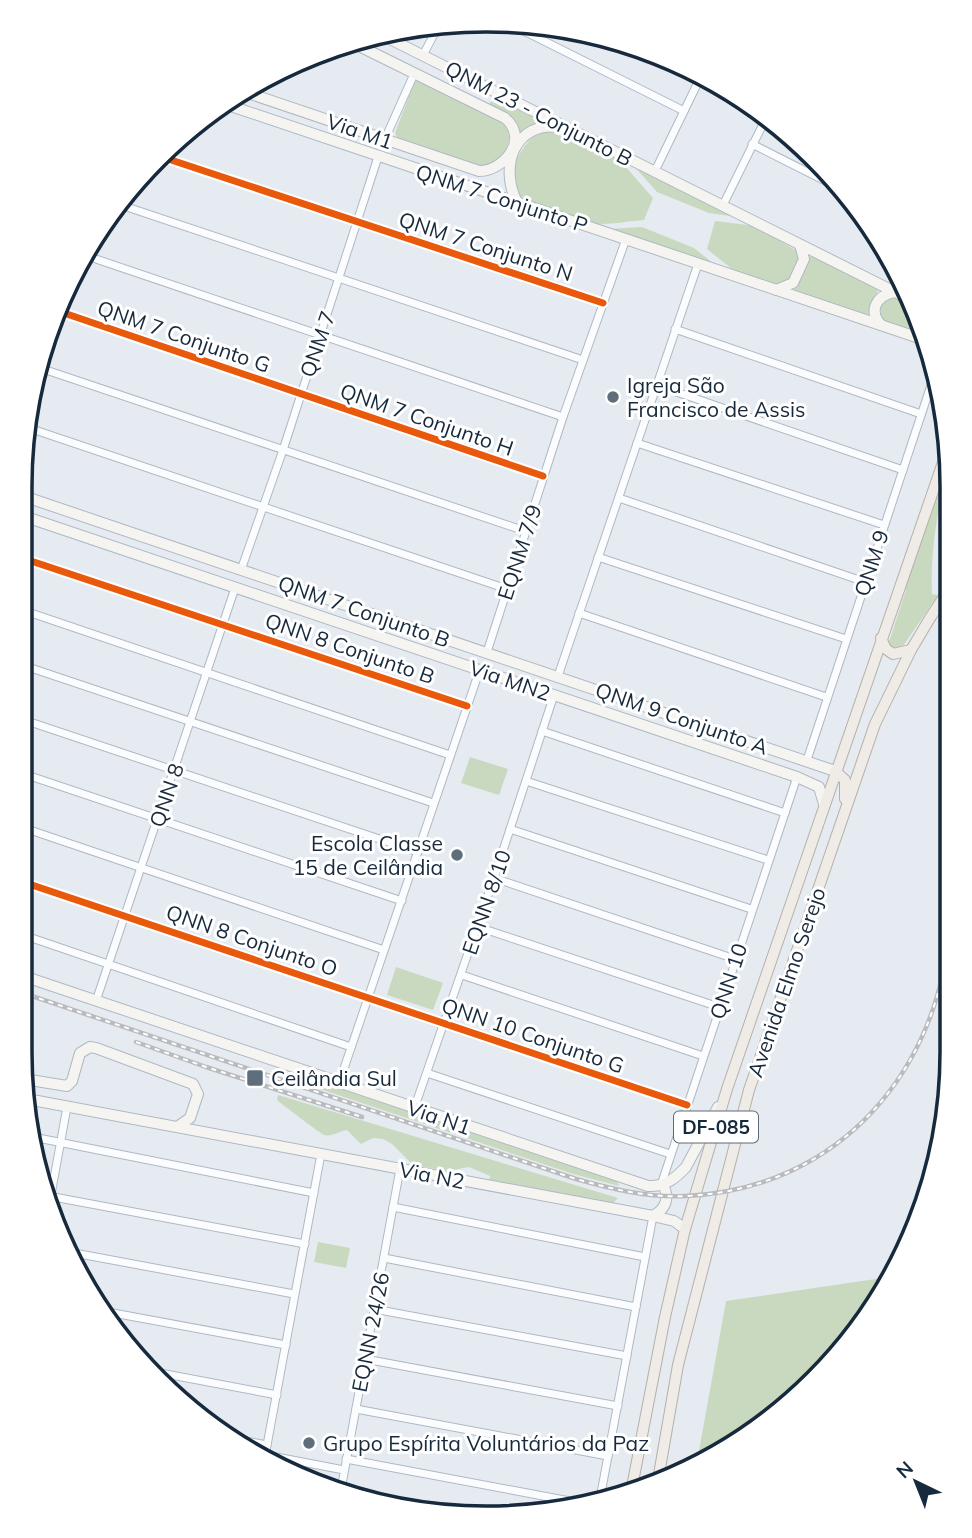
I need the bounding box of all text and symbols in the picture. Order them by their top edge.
street label: QNM 23 - Conjunto B [441,54,637,172]
street label: Via M1 [323,108,397,154]
street label: QNM 7 Conjunto P [413,158,591,238]
street label: QNM 7 Conjunto N [396,206,576,286]
street label: QNM 7 Conjunto G [94,294,274,378]
street label: QNM 7 [294,308,340,380]
place label: Igreja São Francisco de Assis [627,372,806,422]
street label: QNM 7 Conjunto H [337,377,517,461]
marker: Igreja São Francisco de Assis [605,389,621,405]
street label: EQNM 7/9 [491,501,547,603]
street label: QNM 9 [848,527,894,599]
street label: QNM 7 Conjunto B [275,569,453,653]
street label: QNN 8 Conjunto B [262,607,438,689]
street label: Via MN2 [466,654,554,706]
street label: QNM 9 Conjunto A [592,676,772,760]
street label: QNN 8 [143,760,189,830]
place label: Escola Classe 15 de Ceilândia [293,830,443,880]
street label: EQNN 8/10 [456,846,516,958]
marker: Escola Classe 15 de Ceilândia [449,847,465,863]
street label: Avenida Elmo Serejo [741,884,831,1080]
street label: QNN 8 Conjunto O [163,898,341,982]
street label: QNN 10 [704,940,752,1022]
street label: QNN 10 Conjunto G [438,992,628,1078]
place label: Ceilândia Sul [271,1065,397,1091]
marker: Ceilândia Sul [245,1068,265,1088]
street label: Via N1 [404,1094,474,1140]
road number: DF-085 [674,1112,758,1142]
street label: Via N2 [397,1156,467,1194]
street label: EQNN 24/26 [346,1270,394,1394]
place label: Grupo Espírita Voluntários da Paz [323,1430,649,1456]
marker: Grupo Espírita Voluntários da Paz [301,1435,317,1451]
north arrow [881,1447,951,1517]
text: N [891,1456,918,1483]

